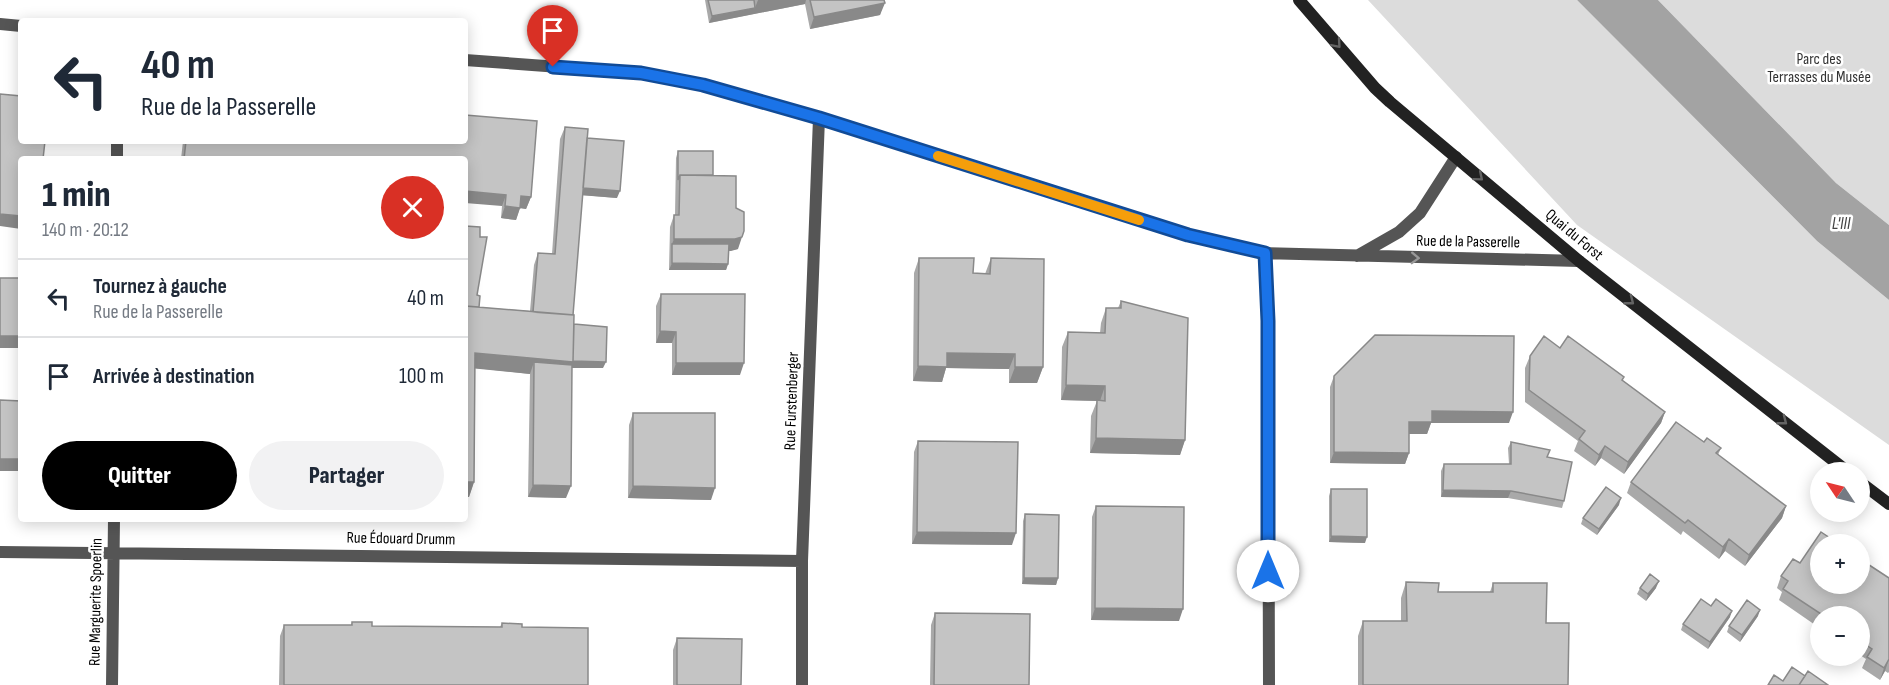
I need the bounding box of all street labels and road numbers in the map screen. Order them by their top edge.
street label: Quai du Forst [1541,205,1607,265]
street label: Rue de la Passerelle [1416,232,1520,252]
street label: Rue Furstenberger [781,351,803,451]
street label: Rue Édouard Drumm [346,529,456,549]
street label: Rue Marguerite Spoerlin [85,538,107,666]

